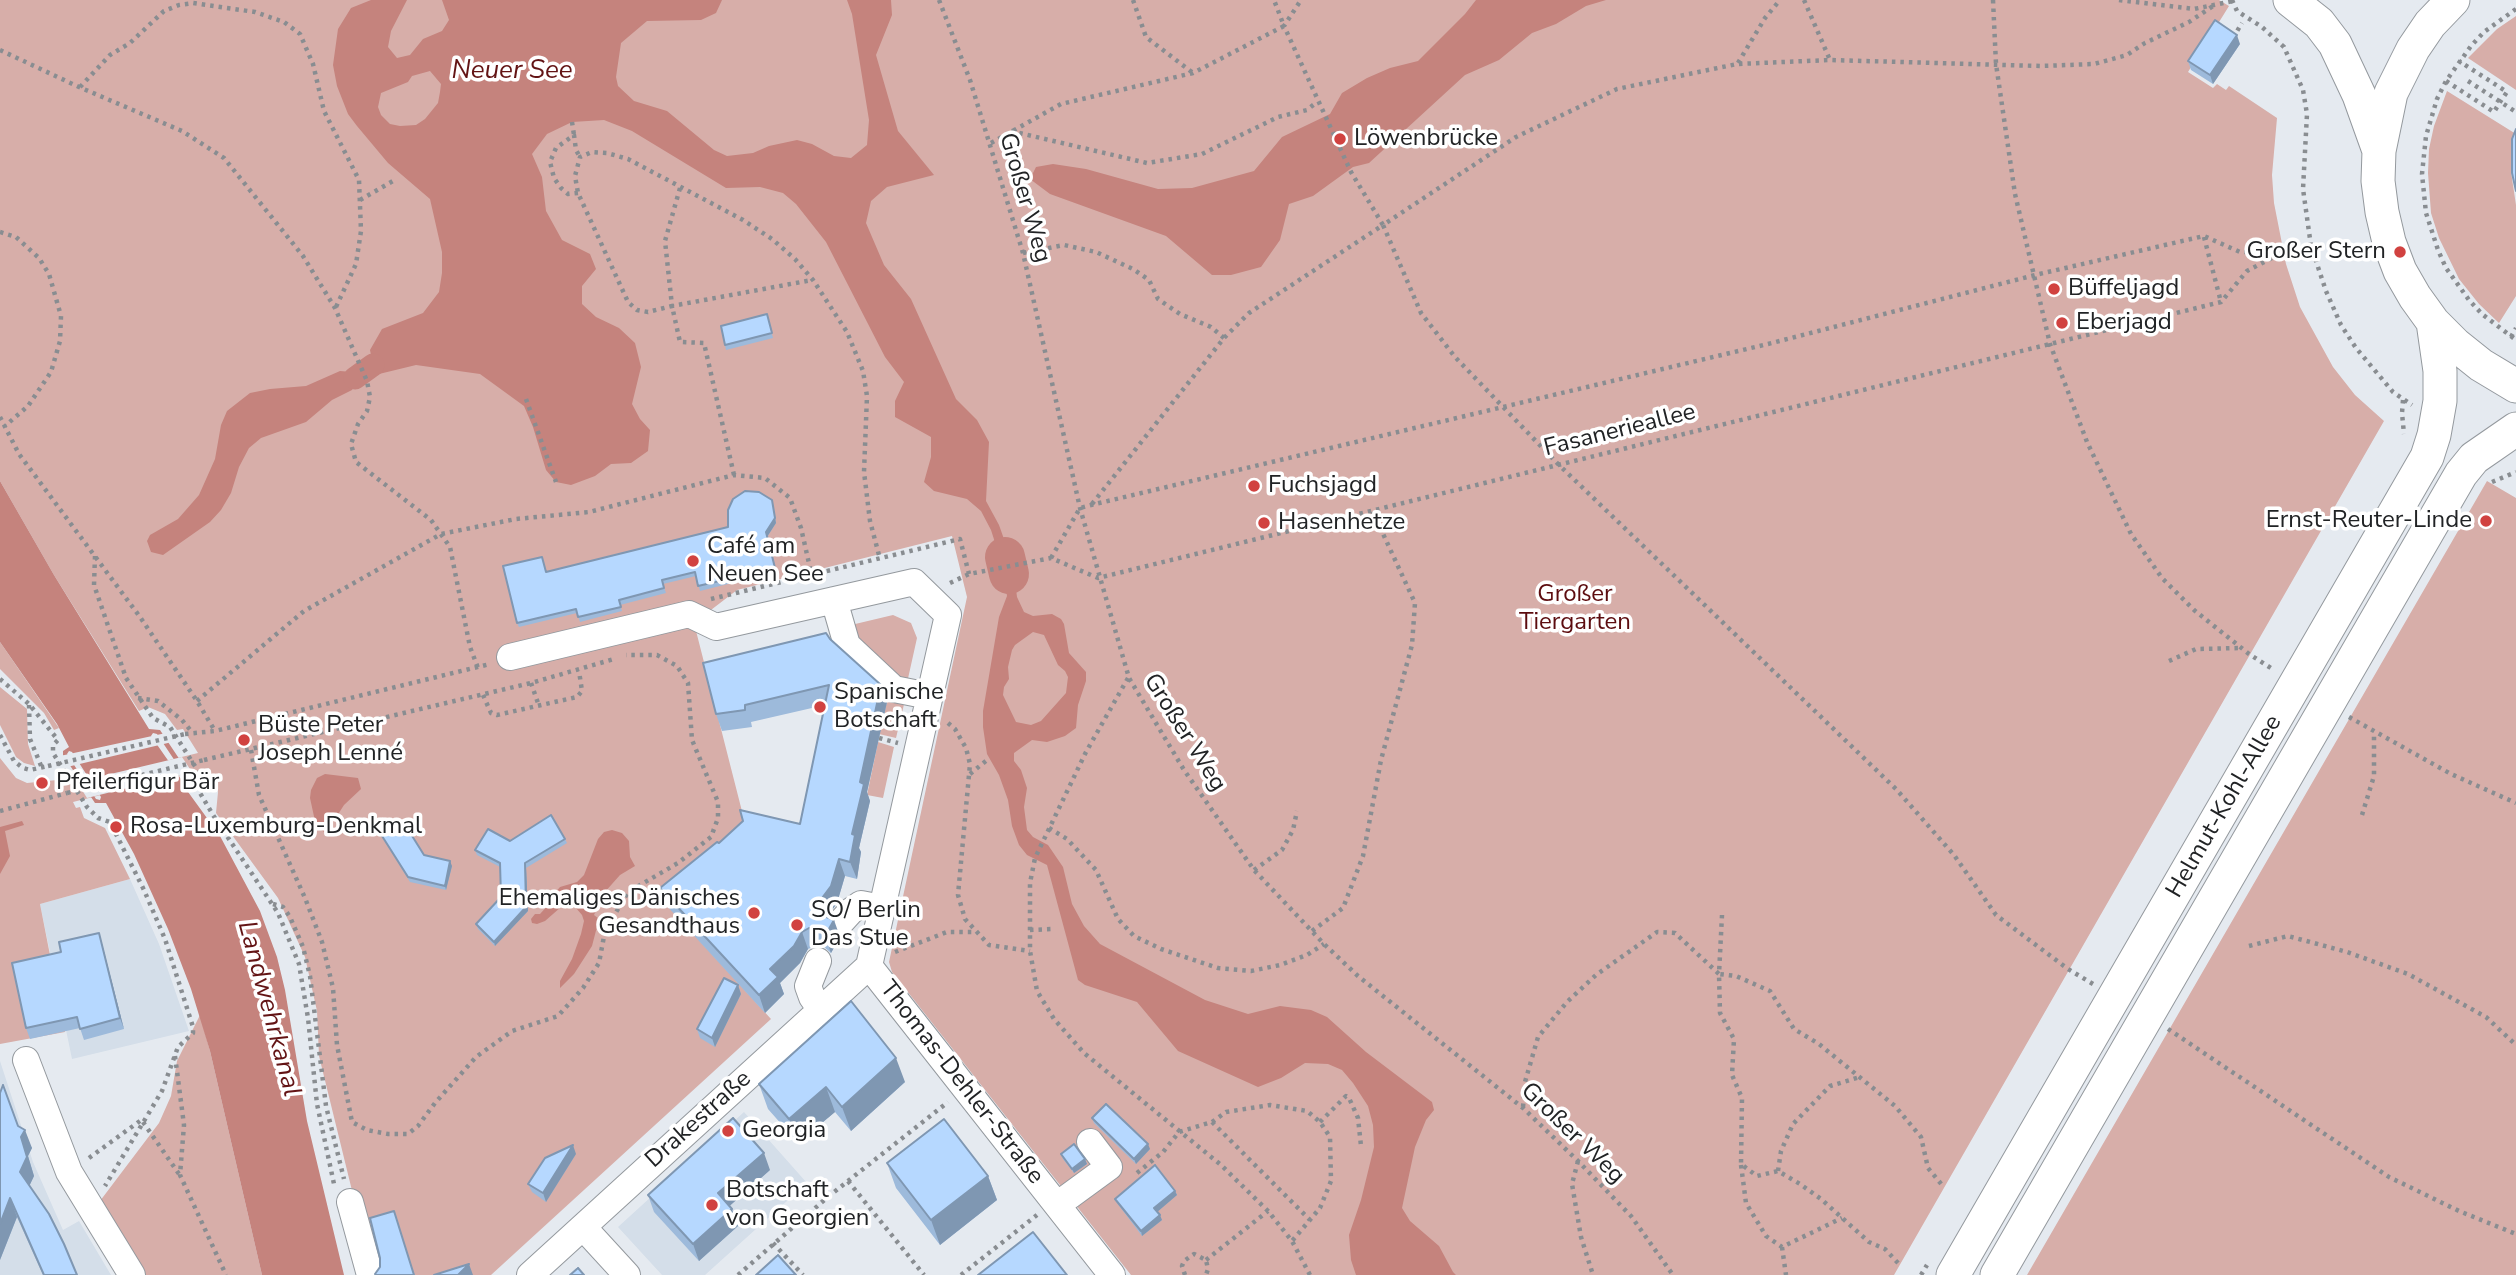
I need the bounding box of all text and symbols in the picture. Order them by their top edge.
water label: Neuer See [451,56,573,88]
place label: Löwenbrücke [1354,125,1498,153]
street label: Großer Weg [992,130,1056,266]
marker: Löwenbrücke [1332,131,1348,147]
place label: Großer Stern [2247,238,2386,266]
marker: Großer Stern [2392,244,2408,260]
place label: Büffeljagd [2068,275,2179,303]
marker: Büffeljagd [2046,281,2062,297]
place label: Eberjagd [2076,309,2172,337]
marker: Eberjagd [2054,315,2070,331]
street label: Fasanerieallee [1541,398,1699,464]
place label: Fuchsjagd [1268,472,1377,500]
marker: Fuchsjagd [1246,478,1262,494]
place label: Ernst-Reuter-Linde [2266,507,2472,535]
place label: Hasenhetze [1278,509,1405,537]
marker: Ernst-Reuter-Linde [2478,513,2494,529]
marker: Hasenhetze [1256,515,1272,531]
place label: Café am Neuen See [707,533,824,589]
marker: Café am Neuen See [685,553,701,569]
park label: Großer Tiergarten [1519,581,1631,637]
street label: Großer Weg [1136,669,1232,797]
place label: Spanische Botschaft [834,679,944,735]
marker: Spanische Botschaft [812,699,828,715]
street label: Helmut-Kohl-Allee [2161,711,2289,903]
place label: Büste Peter Joseph Lenné [258,712,403,768]
marker: Büste Peter Joseph Lenné [236,732,252,748]
place label: Pfeilerfigur Bär [56,769,219,797]
marker: Pfeilerfigur Bär [34,775,50,791]
place label: Rosa-Luxemburg-Denkmal [130,813,422,841]
marker: Rosa-Luxemburg-Denkmal [108,819,124,835]
place label: Ehemaliges Dänisches Gesandthaus [499,885,740,941]
place label: SO/ Berlin Das Stue [811,897,921,953]
marker: Ehemaliges Dänisches Gesandthaus [746,905,762,921]
marker: SO/ Berlin Das Stue [789,917,805,933]
water label: Landwehrkanal [230,918,306,1100]
street label: Thomas-Dehler-Straße [873,976,1049,1190]
street label: Drakestraße [640,1065,758,1175]
street label: Großer Weg [1514,1077,1630,1191]
place label: Georgia [742,1117,826,1145]
marker: Georgia [720,1123,736,1139]
place label: Botschaft von Georgien [726,1177,869,1233]
marker: Botschaft von Georgien [704,1197,720,1213]

